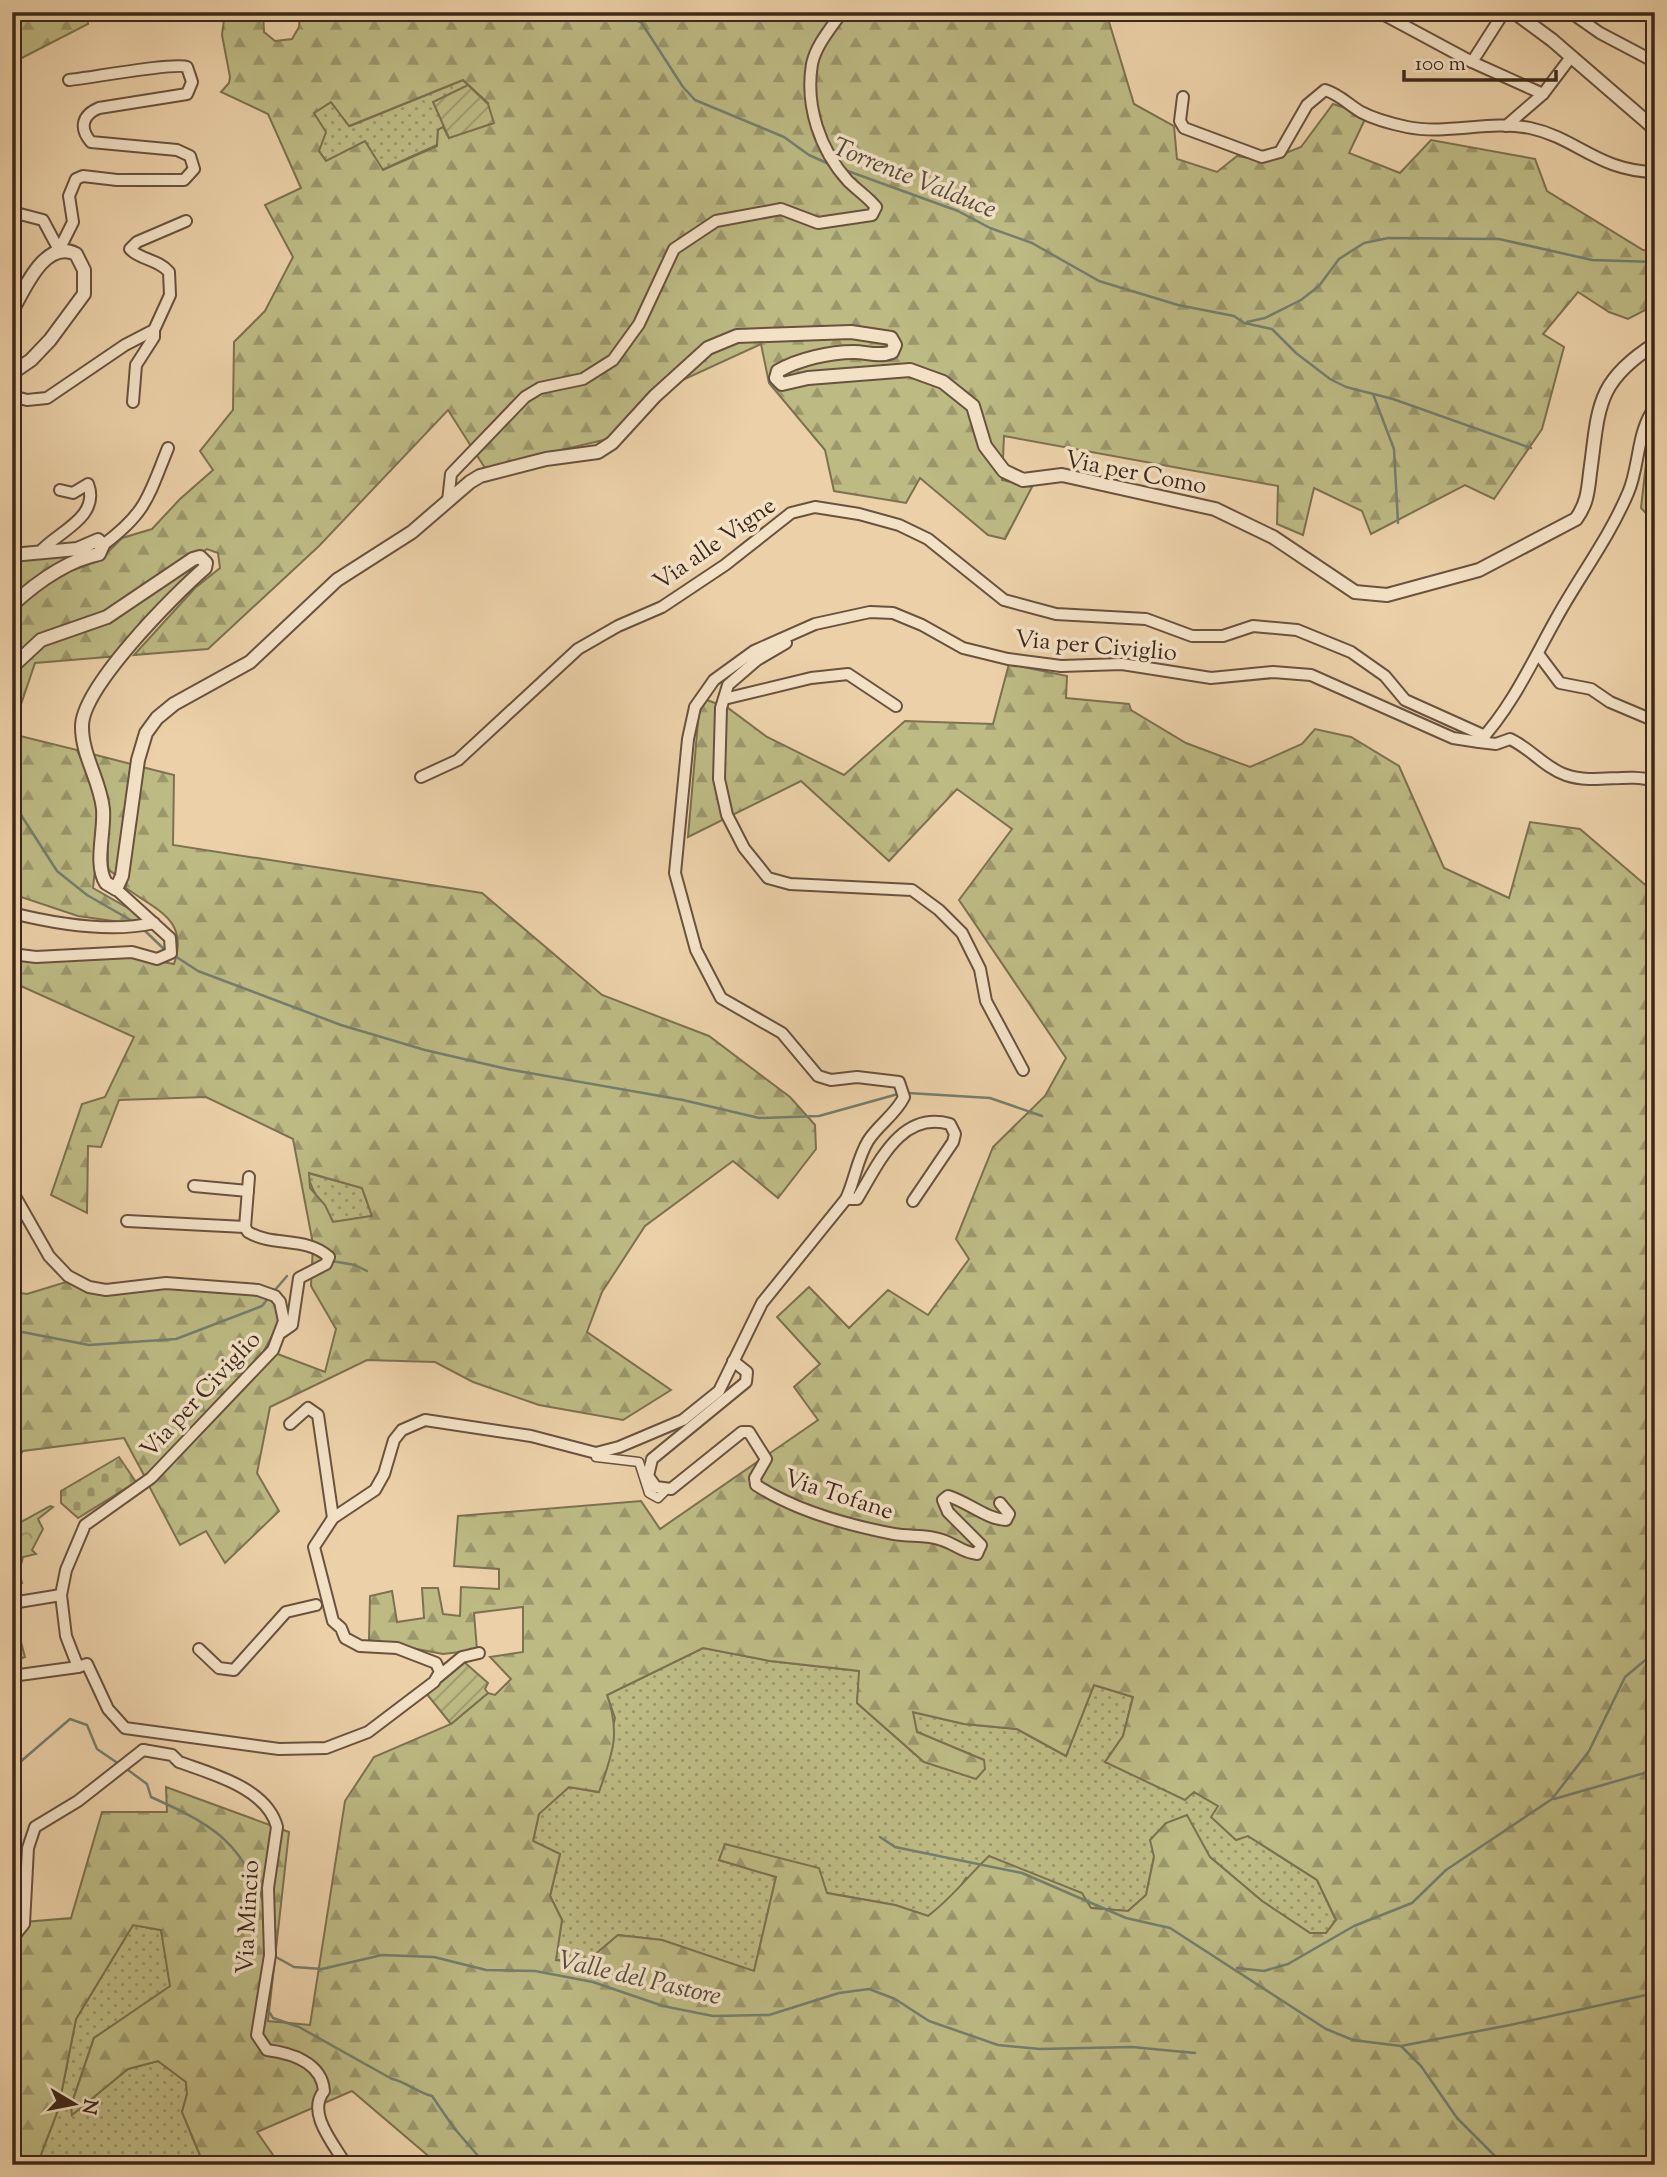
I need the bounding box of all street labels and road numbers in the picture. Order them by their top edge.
street label: Via per Como [1062,444,1210,504]
street label: Via alle Vigne [647,490,783,600]
street label: Via per Civiglio [1013,623,1178,671]
street label: Via per Civiglio [134,1324,269,1466]
street label: Via Tofane [779,1462,898,1530]
street label: Via Mincio [229,1859,269,1975]

